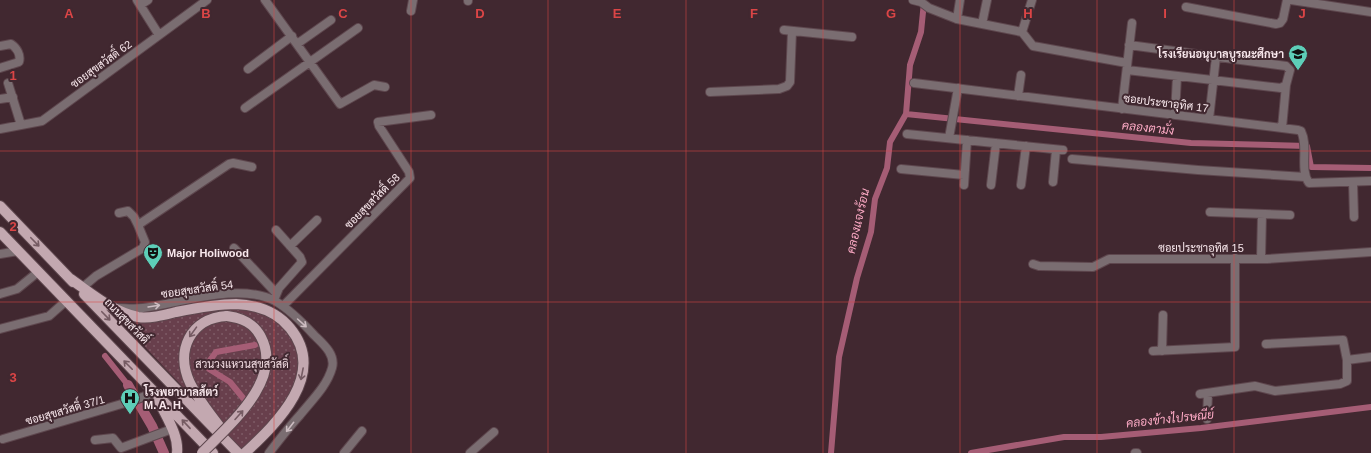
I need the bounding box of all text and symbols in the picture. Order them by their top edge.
text: A [64,6,74,21]
text: B [201,6,211,21]
text: C [338,6,348,21]
text: D [475,6,485,21]
text: E [613,6,622,21]
text: F [750,6,758,21]
text: G [886,6,896,21]
text: H [1023,6,1033,21]
text: I [1163,6,1167,21]
text: J [1298,6,1306,21]
street label: ซอยสุขสวัสดิ์ 62 [65,33,136,93]
school or university icon: โรงเรียนอนุบาลบูรณะศึกษา [1287,43,1309,71]
place label: โรงเรียนอนุบาลบูรณะศึกษา [1157,46,1284,62]
text: 1 [9,68,17,83]
street label: ซอยประชาอุทิศ 17 [1122,92,1209,117]
water label: คลองตามั่ง [1121,115,1176,138]
street label: ซอยสุขสวัสดิ์ 58 [338,167,404,233]
water label: คลองแจงร้อน [844,187,872,255]
text: 2 [9,219,17,234]
one-way arrow [30,237,40,247]
theatre icon: Major Holiwood [142,242,164,270]
street label: ซอยประชาอุทิศ 15 [1158,242,1244,257]
place label: Major Holiwood [167,247,249,259]
street label: ซอยสุขสวัสดิ์ 54 [159,273,234,303]
street label: ถนนสุขสวัสดิ์ [100,292,155,348]
one-way arrow [147,302,160,310]
one-way arrow [101,311,111,321]
one-way arrow [296,318,306,327]
one-way arrow [189,326,197,337]
park label: สวนวงแหวนสุขสวัสดิ์ [195,353,289,373]
one-way arrow [123,360,133,370]
one-way arrow [297,367,305,380]
text: 3 [9,370,17,385]
place label: โรงพยาบาลส้ตว์ M. A. H. [143,384,219,411]
hospital icon: โรงพยาบาลส้ตว์ M. A. H. [119,387,141,415]
street label: ซอยสุขสวัสดิ์ 37/1 [23,388,107,430]
water label: คลองข้างไปรษณีย์ [1125,406,1217,431]
one-way arrow [234,409,243,420]
one-way arrow [182,420,191,430]
one-way arrow [286,421,294,432]

